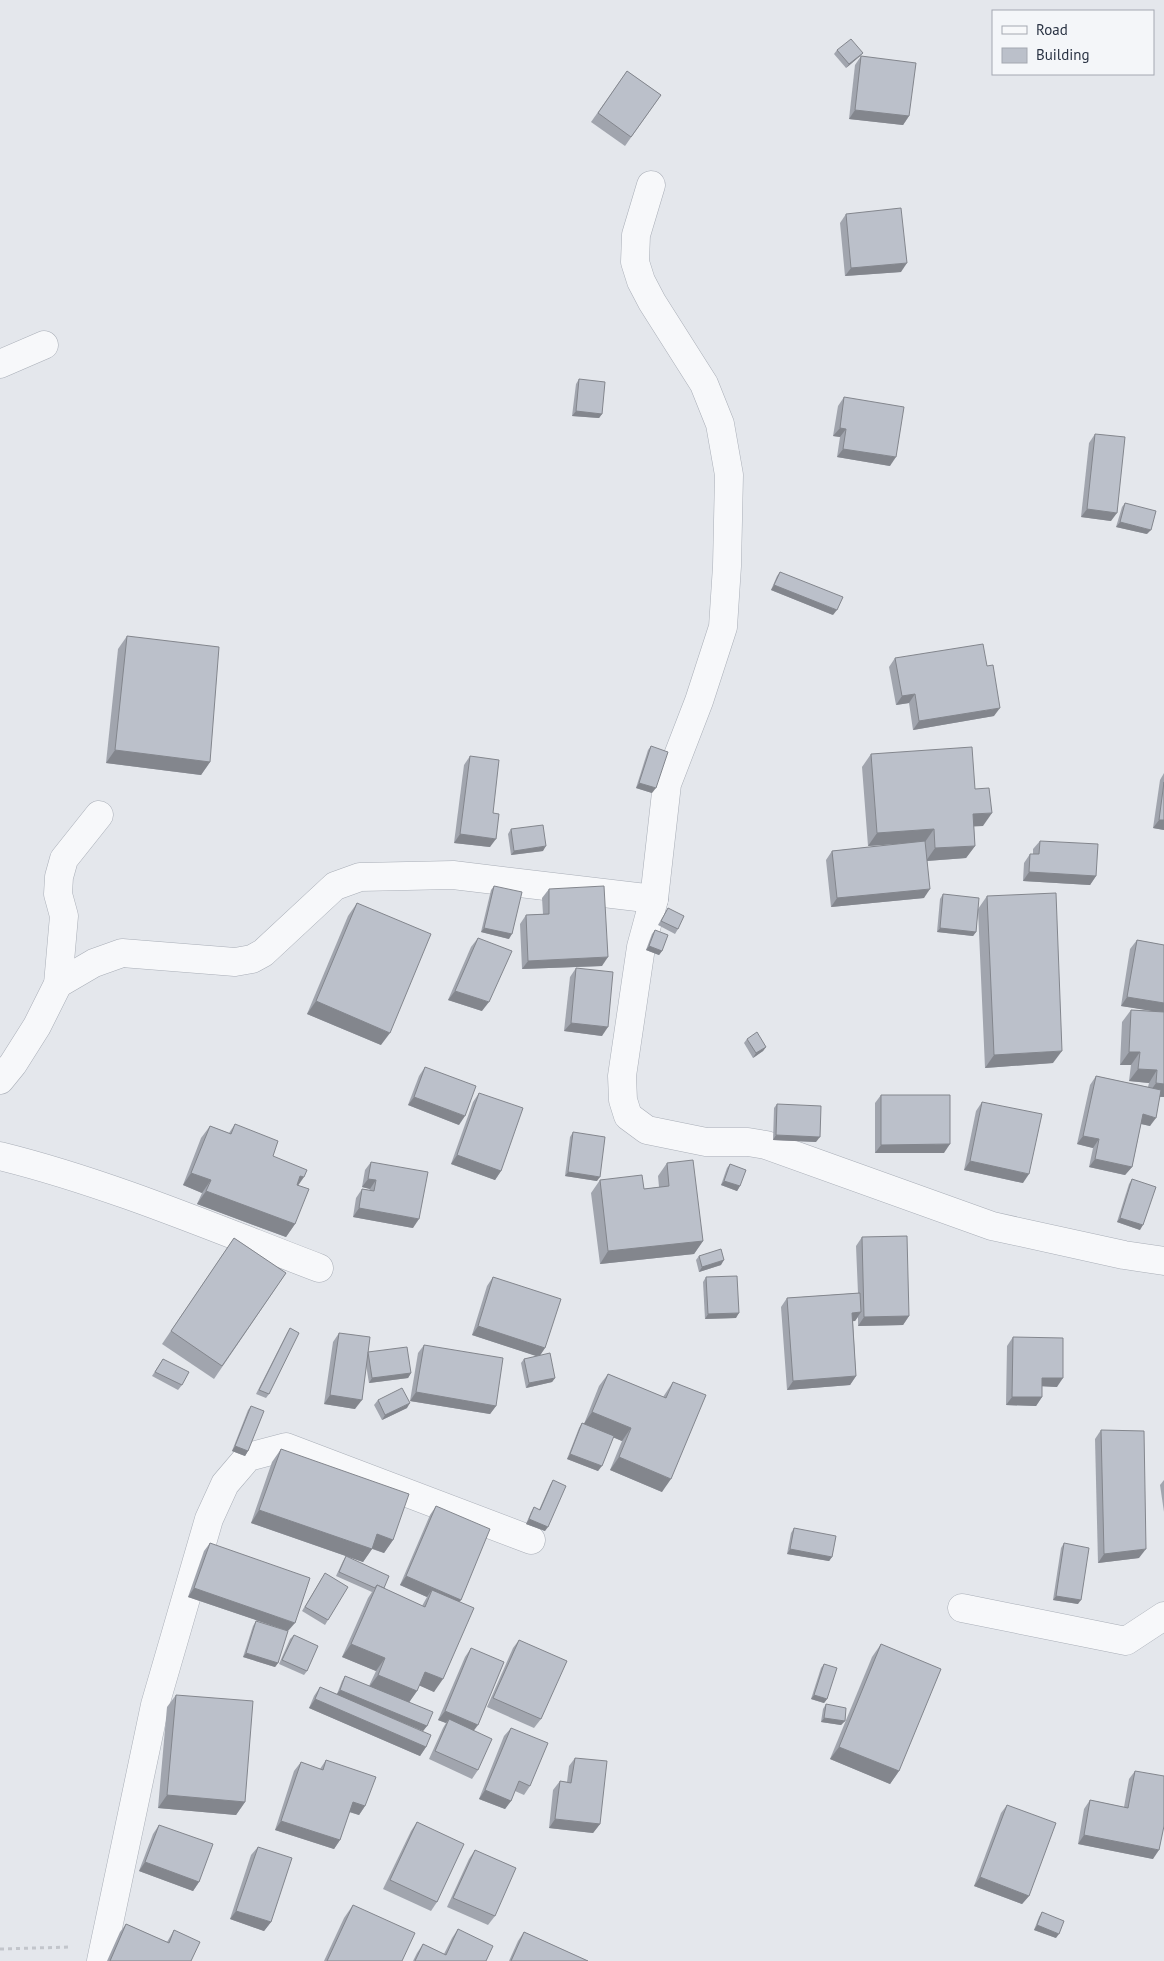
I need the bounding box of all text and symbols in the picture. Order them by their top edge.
legend [992,10,1154,75]
text: Road [1036,20,1068,39]
text: Building [1036,45,1090,64]

